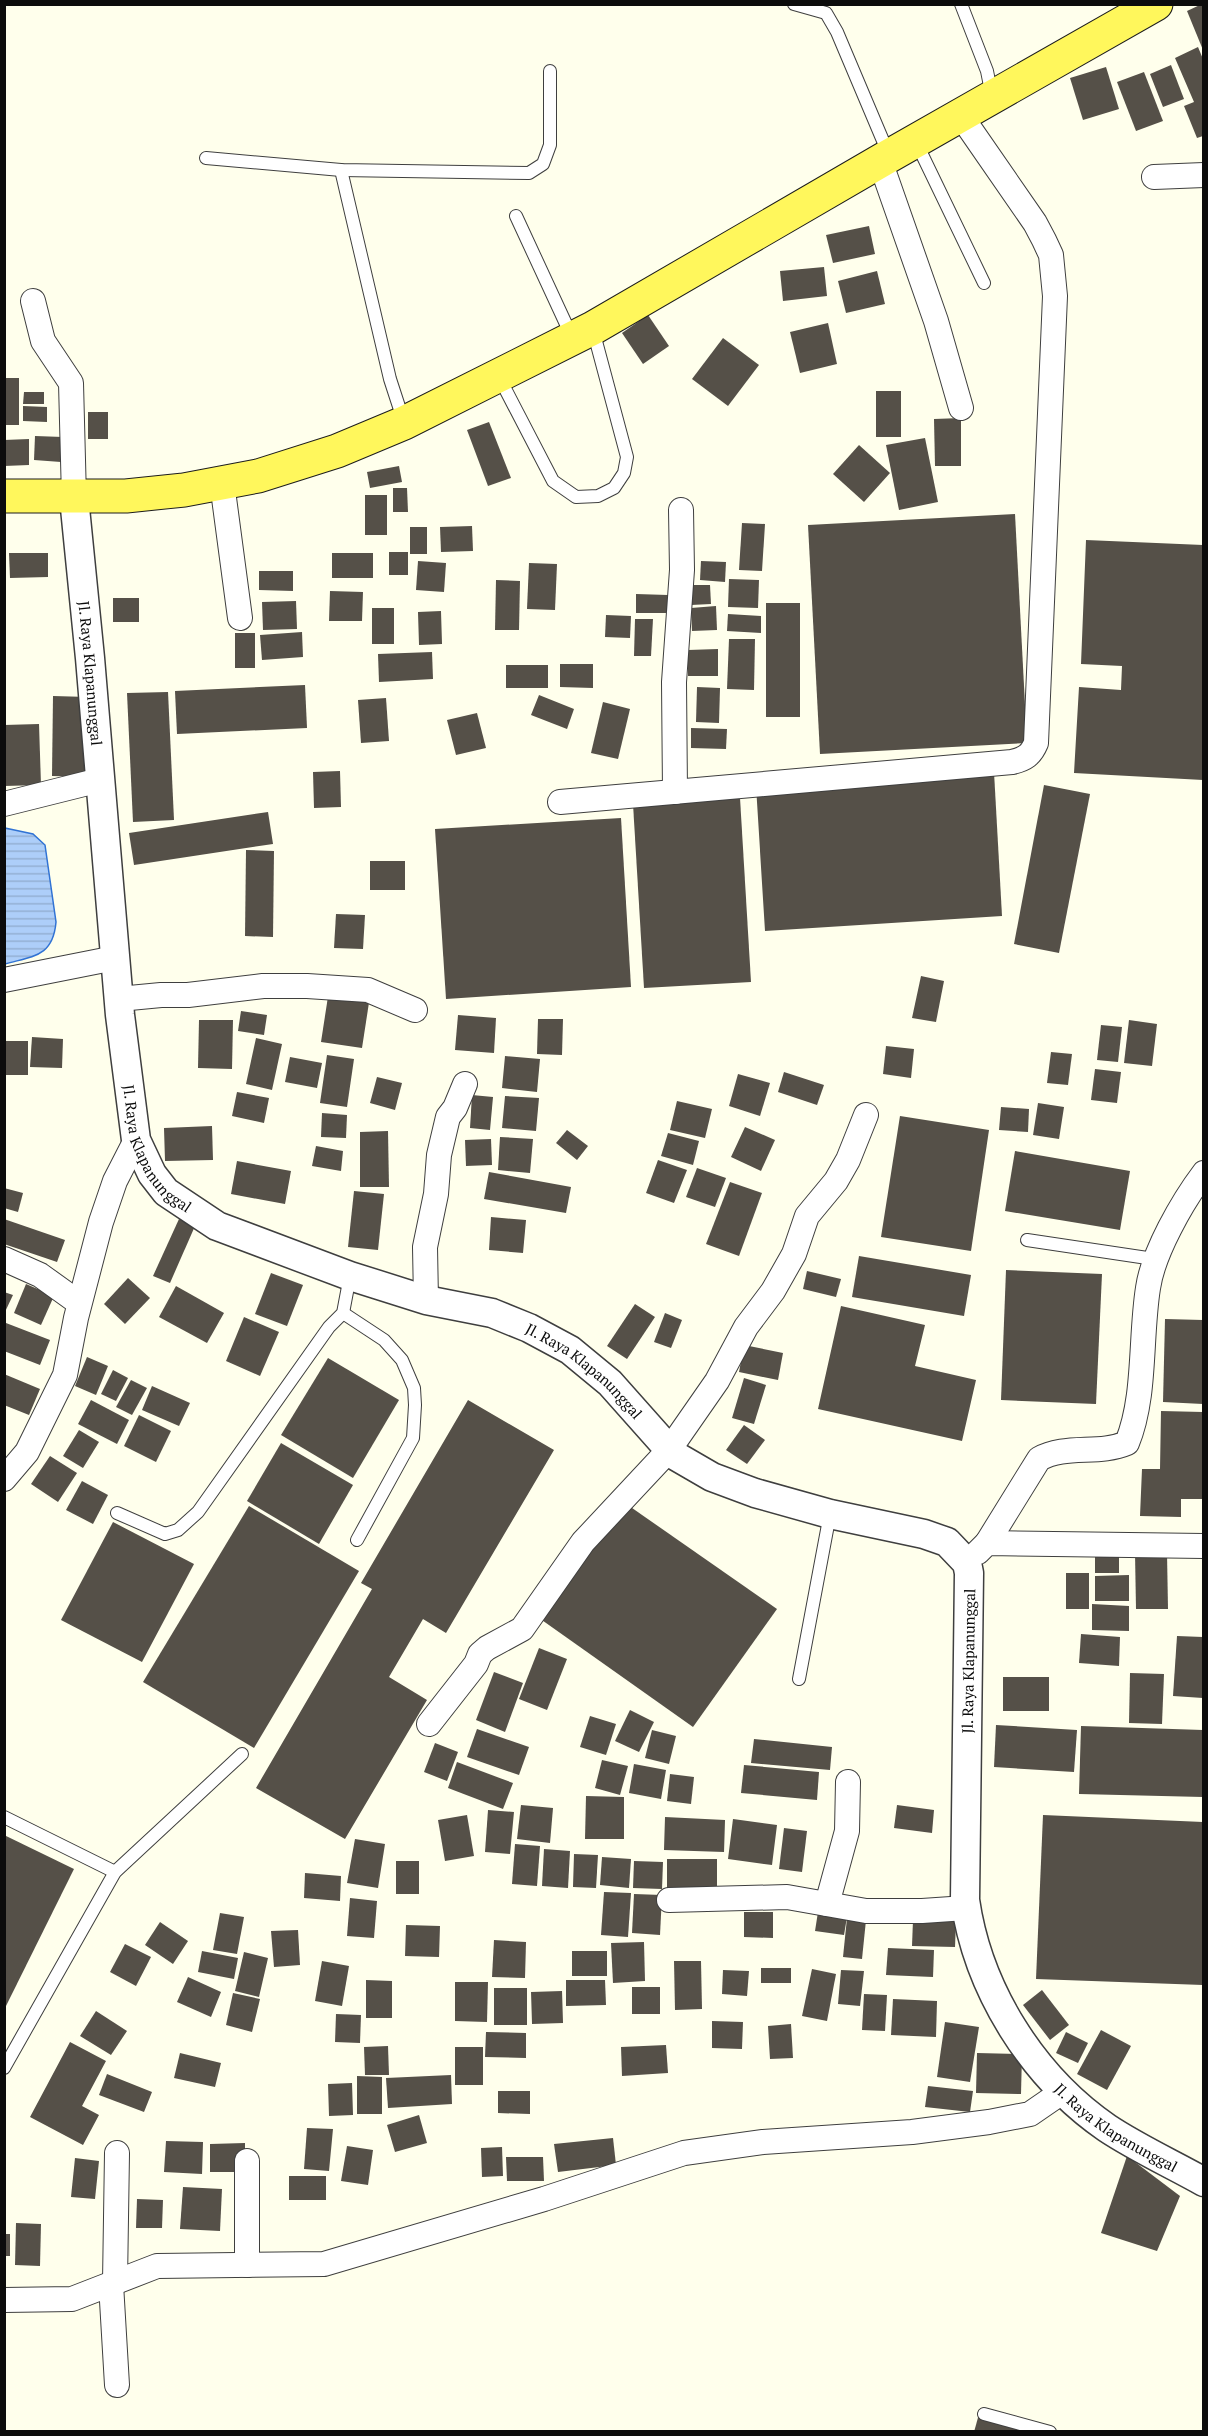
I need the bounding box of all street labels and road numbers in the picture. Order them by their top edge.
street label: Jl. Raya Klapanunggal [74,600,107,746]
street label: Jl. Raya Klapanunggal [119,1084,196,1216]
street label: Jl. Raya Klapanunggal [522,1318,647,1423]
street label: Jl. Raya Klapanunggal [957,1588,979,1734]
street label: Jl. Raya Klapanunggal [1050,2079,1181,2176]

